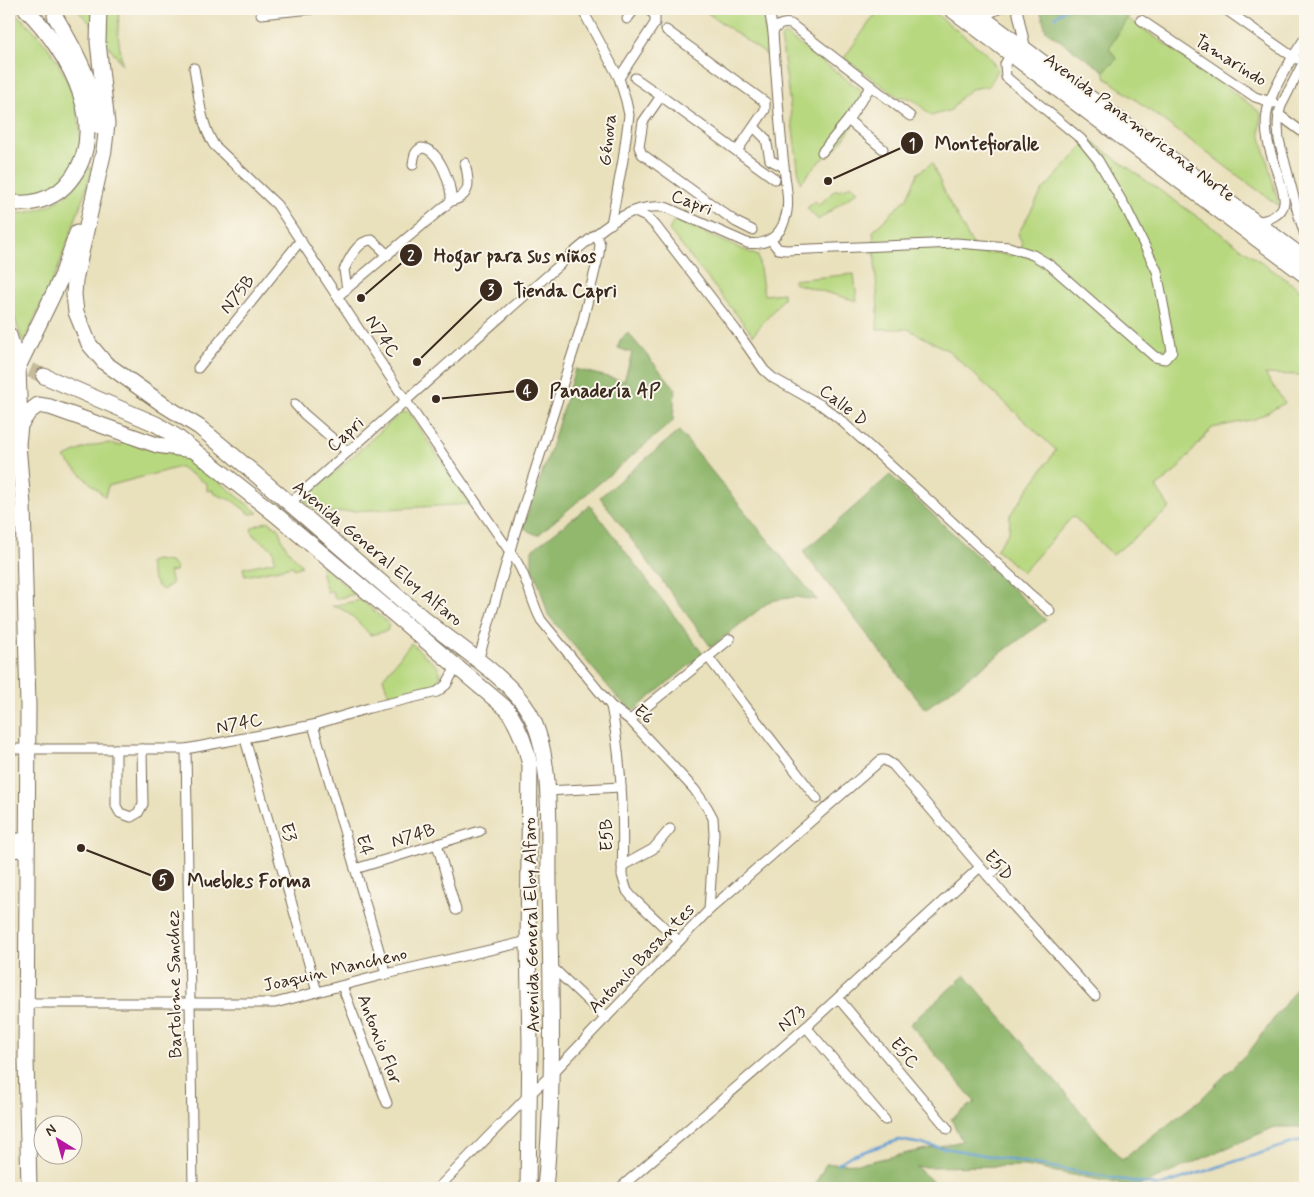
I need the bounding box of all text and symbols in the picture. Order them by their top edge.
street label: Tamarindo [1190,29,1271,93]
street label: Avenida Panamericana Norte [1038,48,1240,208]
street label: Génova [593,113,623,167]
callout: Montefioralle [900,126,1049,160]
text: Montefioralle [935,132,1039,157]
text: 1 [909,135,915,155]
street label: Capri [667,184,716,222]
callout: Hogar para sus niños [399,238,606,272]
text: Hogar para sus niños [434,244,597,272]
text: 2 [407,247,415,267]
street label: N75B [215,270,261,319]
callout: Tienda Capri [478,273,627,307]
text: Tienda Capri [513,279,617,304]
text: 3 [488,281,495,301]
street label: N74C [359,310,405,363]
callout: Panadería AP [514,373,671,407]
text: Panadería AP [550,379,661,404]
street label: Calle D [814,379,873,432]
text: 4 [523,382,532,402]
street label: Capri [322,412,370,458]
street label: Avenida General Eloy Alfaro [287,475,468,632]
street label: E6 [628,699,659,730]
street label: N74C [214,708,265,740]
street label: Avenida General Eloy Alfaro [518,817,546,1033]
street label: N74B [388,818,438,854]
street label: E5B [595,818,619,852]
street label: E3 [274,820,302,845]
street label: E4 [350,832,378,859]
street label: E5D [978,845,1018,886]
callout: Muebles Forma [151,863,323,897]
text: Muebles Forma [187,869,311,894]
text: 5 [158,871,168,891]
street label: Antonio Basantes [583,898,701,1019]
street label: Bartolome Sanchez [162,909,188,1058]
street label: Joaquin Mancheno [261,942,409,998]
street label: Antonio Flor [351,991,407,1088]
street label: N73 [772,999,811,1038]
street label: E5C [884,1033,925,1075]
north arrow [32,1114,82,1164]
text: N [42,1120,60,1140]

